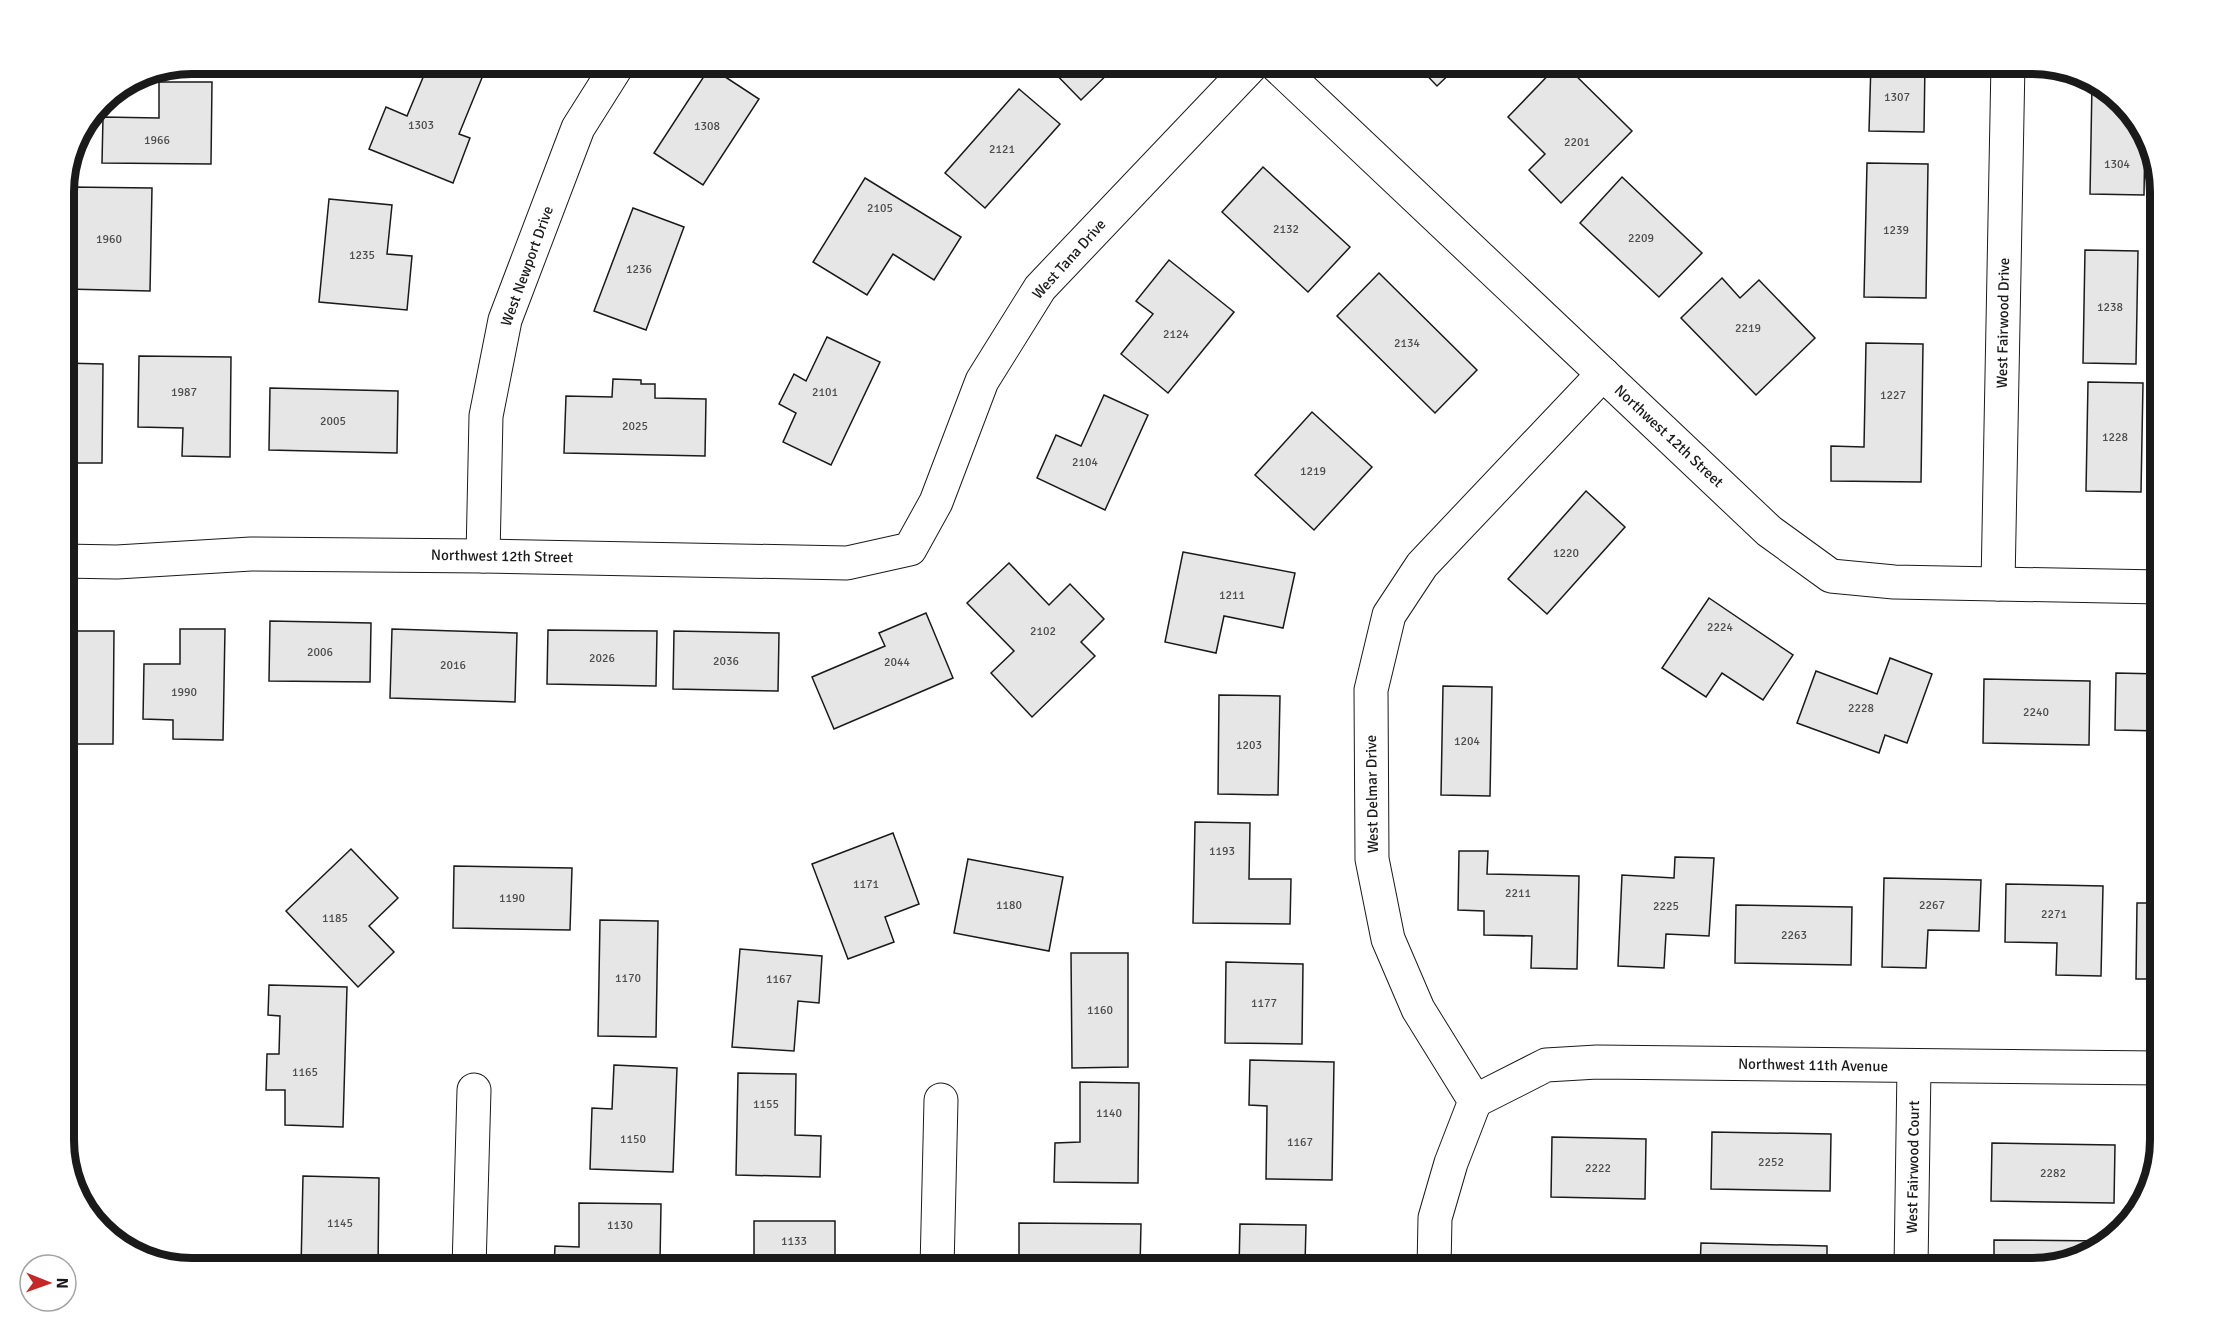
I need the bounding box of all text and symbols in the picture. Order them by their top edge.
house number: 1307 [1884,90,1910,105]
house number: 1303 [408,118,434,133]
house number: 1308 [694,119,720,134]
house number: 1966 [144,133,170,148]
house number: 2201 [1564,135,1590,150]
house number: 2121 [989,142,1015,157]
house number: 1304 [2104,157,2130,172]
house number: 2105 [867,201,893,216]
street label: West Newport Drive [497,203,557,329]
street label: West Tana Drive [1028,215,1110,303]
house number: 2132 [1273,222,1299,237]
house number: 1239 [1883,223,1909,238]
house number: 2209 [1628,231,1654,246]
house number: 1960 [96,232,122,247]
house number: 1235 [349,248,375,263]
street label: West Fairwood Drive [1993,258,2013,388]
house number: 1236 [626,262,652,277]
house number: 1238 [2097,300,2123,315]
house number: 2219 [1735,321,1761,336]
house number: 2124 [1163,327,1189,342]
house number: 2134 [1394,336,1420,351]
street label: Northwest 12th Street [1611,381,1727,491]
house number: 1987 [171,385,197,400]
house number: 2101 [812,385,838,400]
house number: 1227 [1880,388,1906,403]
house number: 2005 [320,414,346,429]
house number: 2025 [622,419,648,434]
house number: 1228 [2102,430,2128,445]
house number: 2104 [1072,455,1098,470]
house number: 1219 [1300,464,1326,479]
street label: Northwest 12th Street [431,546,573,566]
house number: 1220 [1553,546,1579,561]
house number: 1211 [1219,588,1245,603]
house number: 2224 [1707,620,1733,635]
house number: 2102 [1030,624,1056,639]
house number: 2006 [307,645,333,660]
house number: 2026 [589,651,615,666]
house number: 2036 [713,654,739,669]
house number: 2044 [884,655,910,670]
house number: 2016 [440,658,466,673]
house number: 1990 [171,685,197,700]
house number: 2228 [1848,701,1874,716]
house number: 2240 [2023,705,2049,720]
house number: 1204 [1454,734,1480,749]
street label: West Delmar Drive [1362,735,1382,853]
house number: 1203 [1236,738,1262,753]
house number: 1193 [1209,844,1235,859]
house number: 1171 [853,877,879,892]
house number: 2211 [1505,886,1531,901]
house number: 1190 [499,891,525,906]
house number: 1180 [996,898,1022,913]
house number: 2267 [1919,898,1945,913]
house number: 2225 [1653,899,1679,914]
house number: 2271 [2041,907,2067,922]
house number: 1185 [322,911,348,926]
house number: 2263 [1781,928,1807,943]
house number: 1170 [615,971,641,986]
house number: 1167 [766,972,792,987]
house number: 1177 [1251,996,1277,1011]
house number: 1160 [1087,1003,1113,1018]
street label: Northwest 11th Avenue [1738,1055,1888,1075]
house number: 1165 [292,1065,318,1080]
house number: 1155 [753,1097,779,1112]
street label: West Fairwood Court [1903,1100,1923,1234]
house number: 1140 [1096,1106,1122,1121]
house number: 1150 [620,1132,646,1147]
house number: 1167 [1287,1135,1313,1150]
house number: 2252 [1758,1155,1784,1170]
house number: 2222 [1585,1161,1611,1176]
house number: 2282 [2040,1166,2066,1181]
house number: 1145 [327,1216,353,1231]
house number: 1130 [607,1218,633,1233]
house number: 1133 [781,1234,807,1249]
north arrow [18,1253,78,1313]
text: N [52,1278,72,1289]

